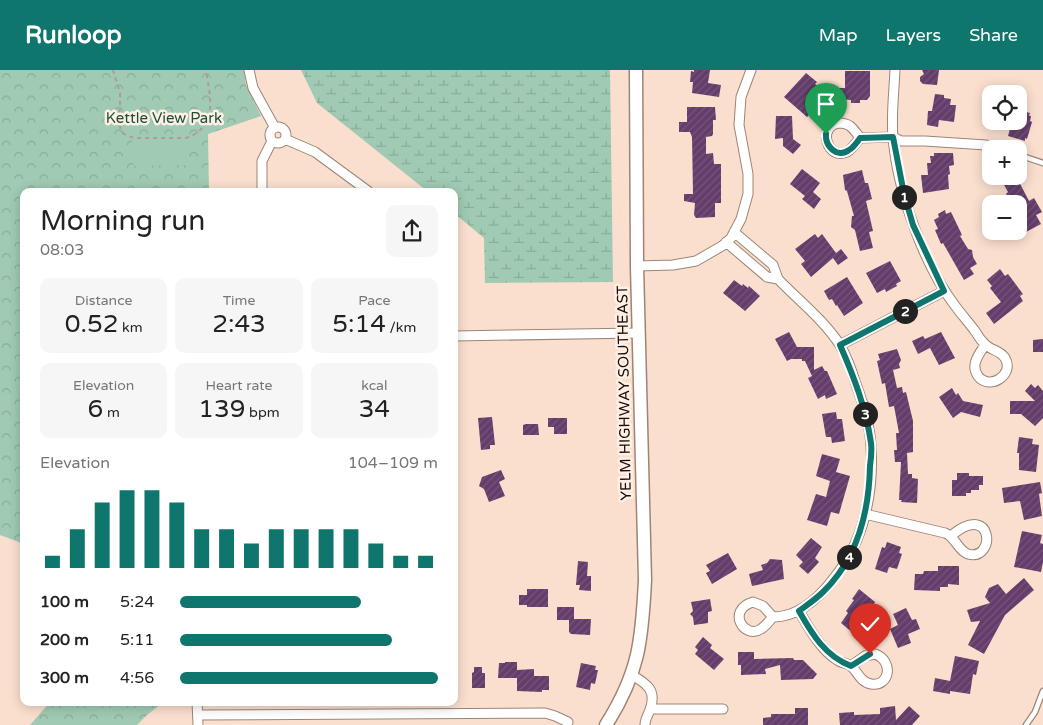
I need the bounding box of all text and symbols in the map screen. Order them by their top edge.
text: Runloop [25,21,122,50]
text: Map [819,24,858,46]
text: Layers [886,24,941,46]
text: Share [969,24,1018,46]
pin [805,83,847,134]
map controls [982,85,1027,240]
button: locate [982,85,1027,130]
icon: arrive [812,90,840,118]
park label: Kettle View Park [106,109,222,127]
button: + [982,140,1027,185]
pin: 1 [892,184,916,210]
text: 1 [900,189,909,206]
button: − [982,195,1027,240]
text: Morning run [40,204,205,238]
button: share [386,205,438,257]
text: 08:03 [40,240,84,260]
street label: YELM HIGHWAY SOUTHEAST [613,285,635,501]
text: Distance [75,292,132,309]
text: Time [223,292,255,309]
text: Pace [358,292,390,309]
pin: 2 [892,298,918,324]
text: 2 [901,303,910,320]
text: 0.52 [65,309,118,339]
text: 2:43 [212,309,266,339]
text: 5:14 [332,309,386,339]
text: km [118,319,143,336]
text: /km [386,319,416,336]
text: Elevation [73,377,134,394]
text: Heart rate [206,377,272,394]
text: kcal [361,377,387,394]
text: 6 [88,394,103,424]
text: 139 [198,394,245,424]
text: 34 [359,394,390,424]
pin: 3 [852,402,878,426]
text: m [103,404,120,421]
text: bpm [245,404,280,421]
text: 3 [861,406,870,423]
text: Elevation [40,453,110,473]
text: 104–109 m [348,453,438,473]
pin: 4 [836,544,862,570]
text: 4 [845,549,854,566]
text: 100 m [40,592,89,612]
text: 5:24 [120,592,154,612]
pin [849,603,891,654]
icon: check [856,610,884,638]
text: 200 m [40,630,89,650]
text: 5:11 [120,630,154,650]
text: 300 m [40,668,89,688]
text: 4:56 [120,668,154,688]

